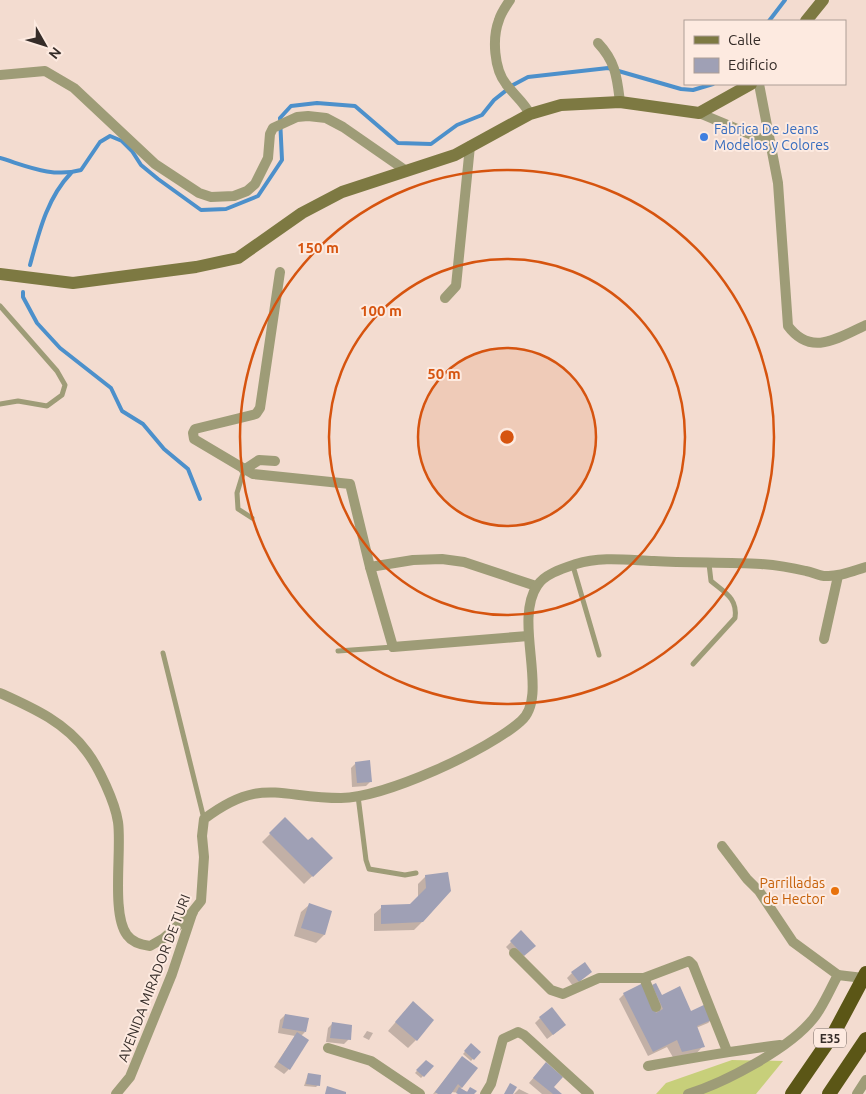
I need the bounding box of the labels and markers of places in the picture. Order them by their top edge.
place label: Fabrica De Jeans Modelos y Colores [714,121,829,153]
marker: Fabrica De Jeans Modelos y Colores [698,131,710,143]
centre of rings [498,428,516,446]
place label: Parrilladas de Hector [760,875,826,907]
marker: Parrilladas de Hector [829,885,841,897]

